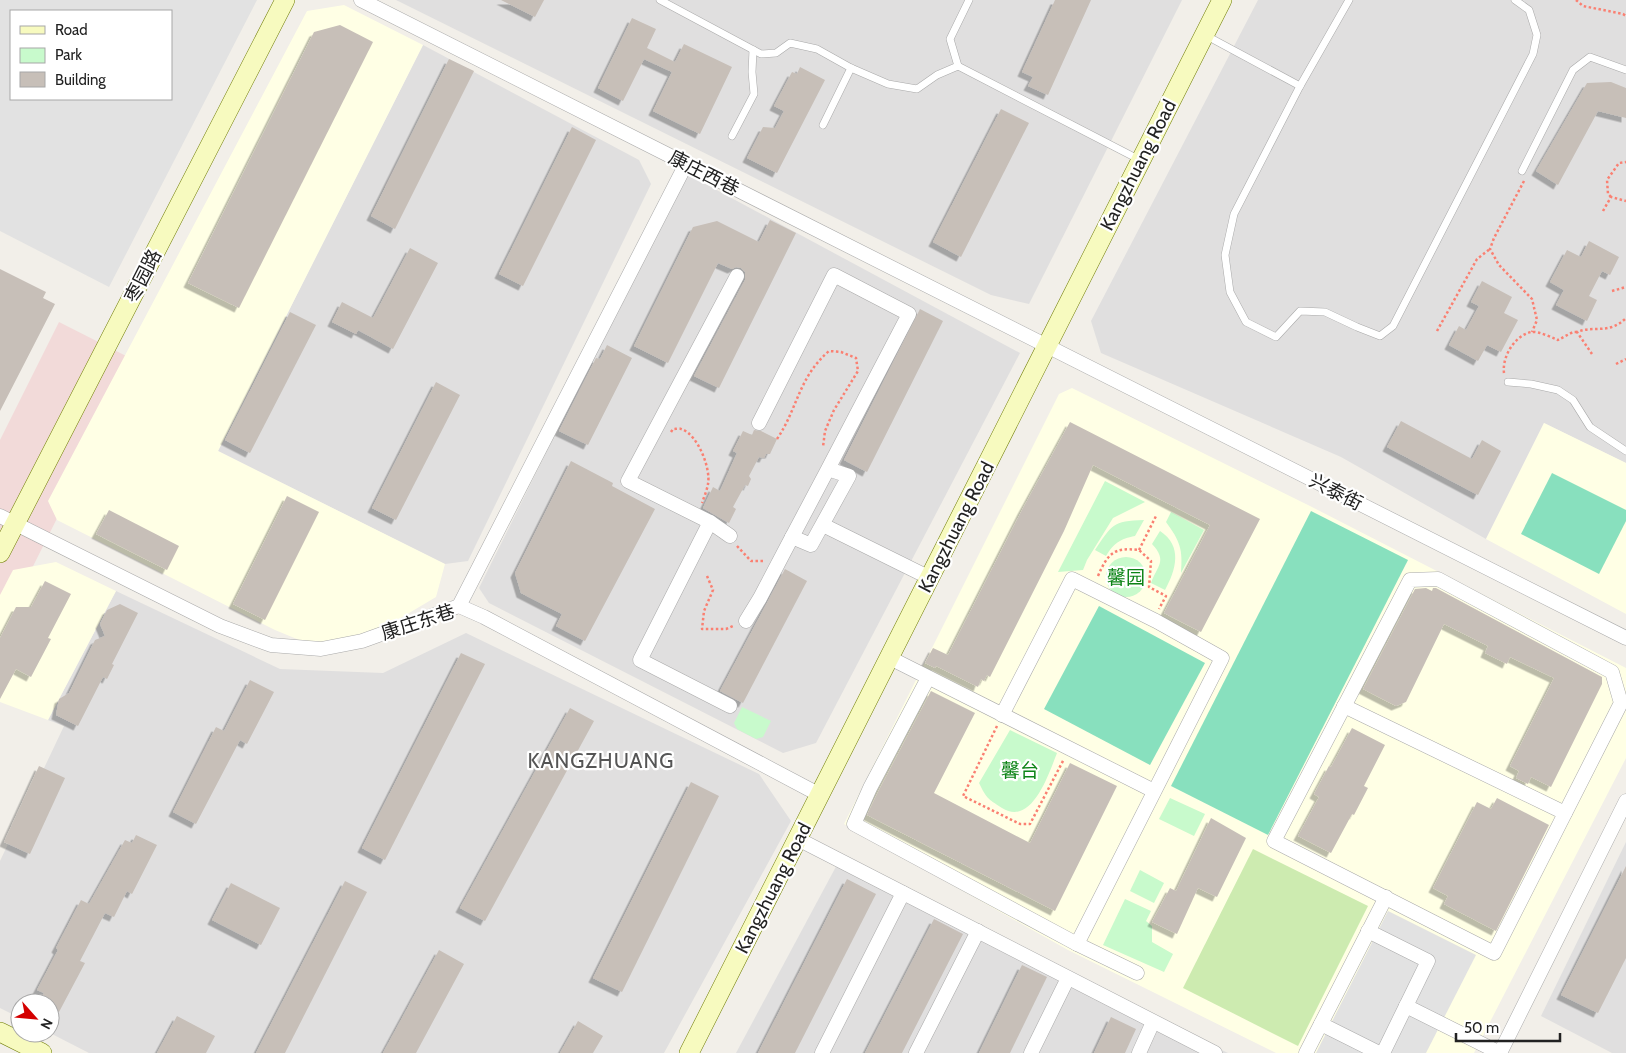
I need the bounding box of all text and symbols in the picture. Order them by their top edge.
legend [10,10,172,100]
text: Road [55,21,88,39]
text: Park [55,46,82,64]
text: Building [55,71,106,89]
street label: Kangzhuang Road [1095,96,1181,234]
street label: 康庄西巷 [665,145,743,201]
street label: 枣园路 [120,245,166,307]
street label: Kangzhuang Road [913,458,999,596]
street label: 兴泰街 [1305,469,1367,515]
park label: 馨园 [1107,566,1145,589]
street label: 康庄东巷 [378,599,458,645]
district label: KANGZHUANG [528,748,674,773]
park label: 馨台 [1001,759,1039,782]
street label: Kangzhuang Road [730,819,816,957]
north arrow [10,993,60,1043]
scale bar [1456,1010,1560,1042]
text: N [36,1015,57,1032]
text: 50 m [1464,1019,1499,1037]

